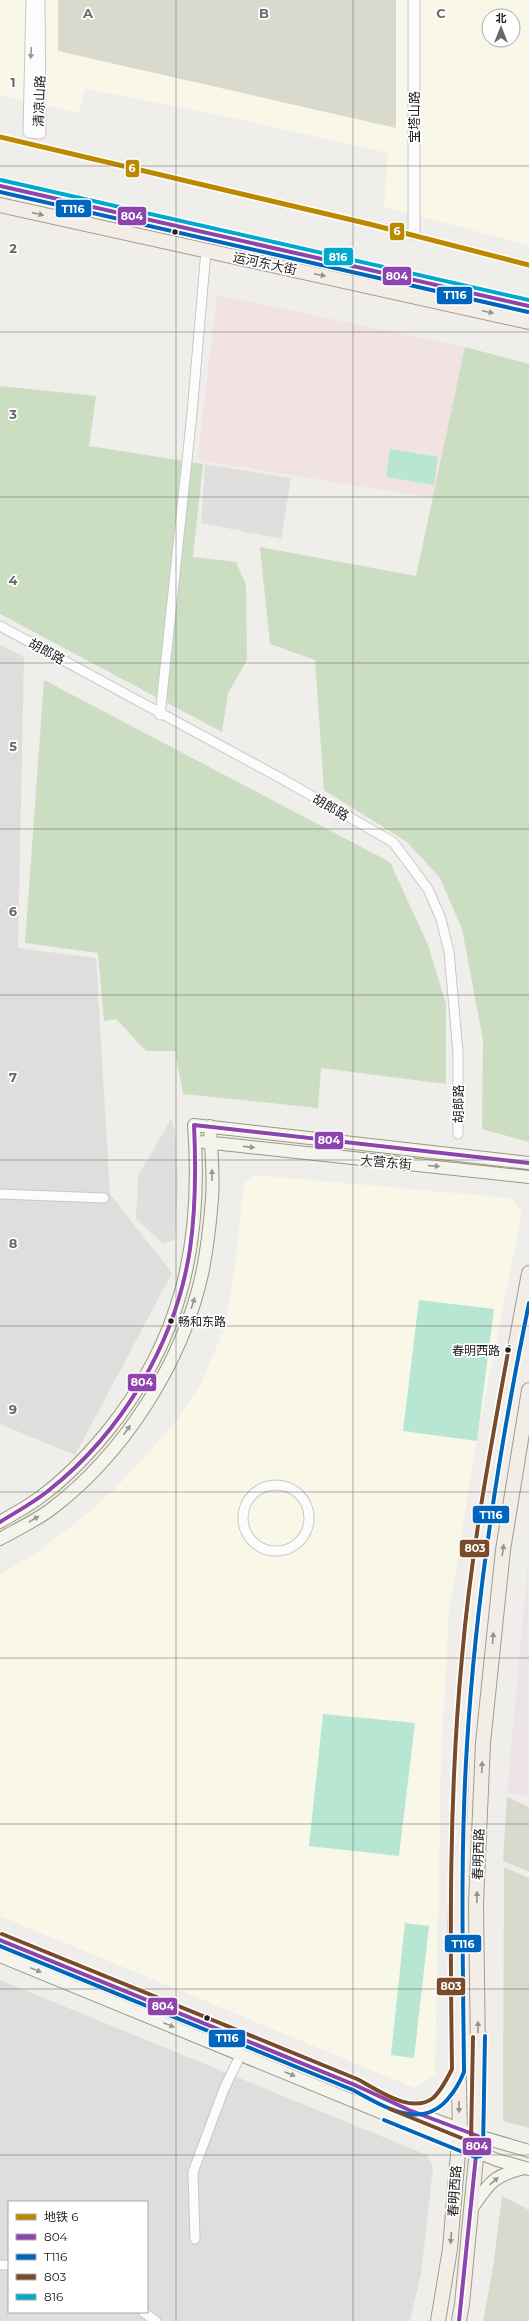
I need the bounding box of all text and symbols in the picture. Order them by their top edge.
text: A [82,5,94,21]
text: B [259,5,269,21]
text: C [436,5,446,21]
north arrow [481,8,521,48]
text: 北 [496,11,507,25]
one-way arrow [27,47,34,59]
text: 1 [10,74,16,90]
street label: 清凉山路 [30,75,48,127]
street label: 宝塔山路 [406,91,422,143]
line badge: 6 [125,159,140,178]
text: 6 [128,161,136,175]
line badge: T116 [55,199,92,218]
text: T116 [62,202,84,216]
line badge: 804 [117,206,147,226]
text: 804 [121,209,144,223]
one-way arrow [32,211,44,217]
line badge: 6 [389,222,405,241]
text: 6 [393,224,401,238]
unlabelled marker [170,227,180,237]
text: 2 [9,240,17,256]
line badge: 816 [323,247,354,266]
street label: 运河东大街 [232,248,298,278]
text: 816 [329,250,347,264]
line badge: 804 [382,266,412,286]
text: 804 [386,269,409,283]
one-way arrow [313,273,326,279]
line badge: T116 [436,286,473,305]
text: T116 [444,288,466,302]
one-way arrow [481,310,494,316]
text: 3 [8,406,17,422]
text: 4 [9,572,18,588]
street label: 胡郎路 [26,635,68,667]
text: 5 [9,738,17,754]
street label: 胡郎路 [310,790,352,824]
text: 6 [9,903,18,919]
text: 7 [9,1069,17,1085]
street label: 胡郎路 [450,1084,466,1124]
line badge: 804 [314,1131,344,1150]
text: 804 [318,1133,341,1147]
one-way arrow [243,1144,255,1151]
street label: 大营东街 [359,1152,413,1172]
one-way arrow [428,1163,440,1170]
one-way arrow [209,1168,215,1181]
text: 8 [9,1235,18,1251]
one-way arrow [190,1297,196,1309]
place label: 畅和东路 [178,1314,226,1329]
marker: 畅和东路 [166,1316,176,1326]
place label: 春明西路 [452,1343,500,1358]
marker: 春明西路 [503,1345,513,1355]
line badge: 804 [127,1373,157,1392]
text: 804 [131,1375,154,1389]
text: 9 [9,1401,17,1417]
one-way arrow [123,1425,131,1436]
line badge: T116 [472,1505,510,1524]
text: T116 [480,1508,502,1522]
one-way arrow [28,1516,40,1523]
line badge: 803 [459,1539,490,1558]
text: 803 [464,1541,486,1555]
one-way arrow [500,1544,506,1556]
one-way arrow [489,1632,496,1644]
one-way arrow [478,1761,485,1773]
street label: 春明西路 [469,1828,487,1880]
one-way arrow [473,1891,480,1903]
line badge: T116 [444,1934,482,1953]
text: T116 [452,1937,474,1951]
one-way arrow [31,1968,43,1974]
line badge: 803 [436,1977,466,1996]
text: 803 [440,1979,462,1993]
line badge: 804 [147,1997,178,2016]
text: 804 [152,1999,175,2013]
unlabelled marker [202,2013,212,2023]
one-way arrow [475,2021,482,2033]
one-way arrow [164,2022,176,2028]
line badge: T116 [208,2029,246,2048]
text: T116 [216,2031,238,2045]
one-way arrow [284,2071,296,2077]
one-way arrow [456,2101,462,2114]
line badge: 804 [462,2137,492,2156]
text: 804 [466,2139,489,2153]
street label: 春明西路 [444,2164,464,2218]
one-way arrow [488,2177,499,2186]
legend [8,2201,148,2313]
text: 地铁 6 [44,2209,78,2224]
text: 804 [44,2229,68,2244]
one-way arrow [447,2232,454,2244]
text: T116 [44,2249,67,2264]
text: 803 [44,2269,66,2284]
text: 816 [44,2289,63,2304]

